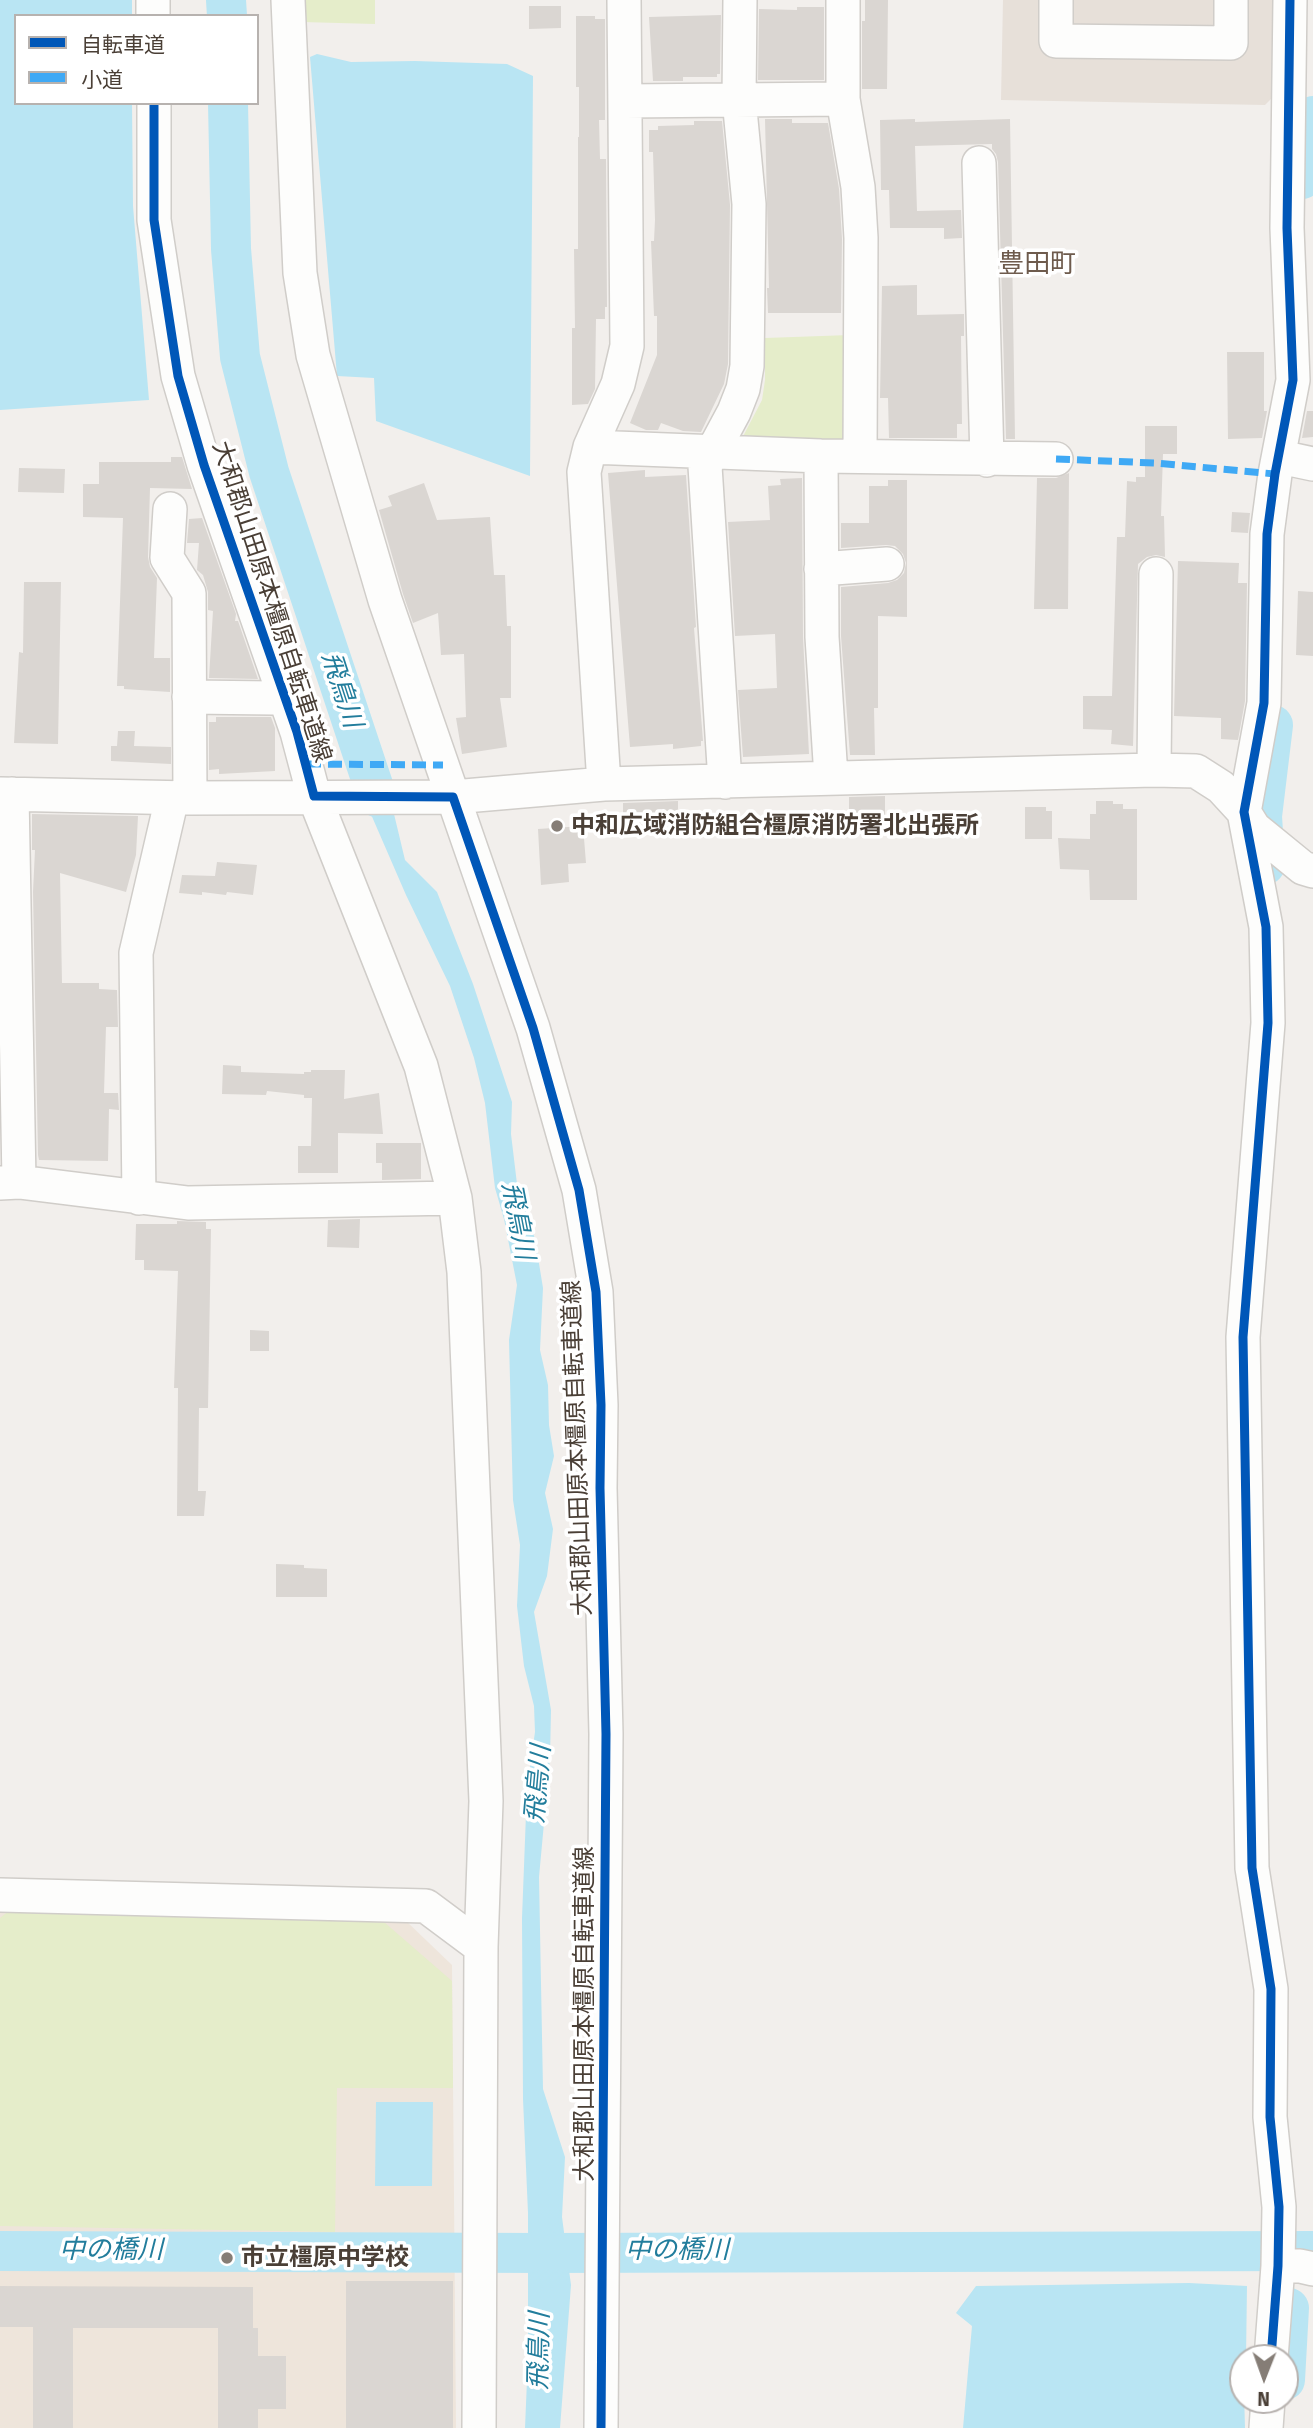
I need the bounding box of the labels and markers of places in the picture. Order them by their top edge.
place label: 中和広域消防組合橿原消防署北出張所 [571,812,979,840]
marker: 中和広域消防組合橿原消防署北出張所 [549,818,565,834]
place label: 市立橿原中学校 [241,2244,409,2272]
marker: 市立橿原中学校 [219,2250,235,2266]

